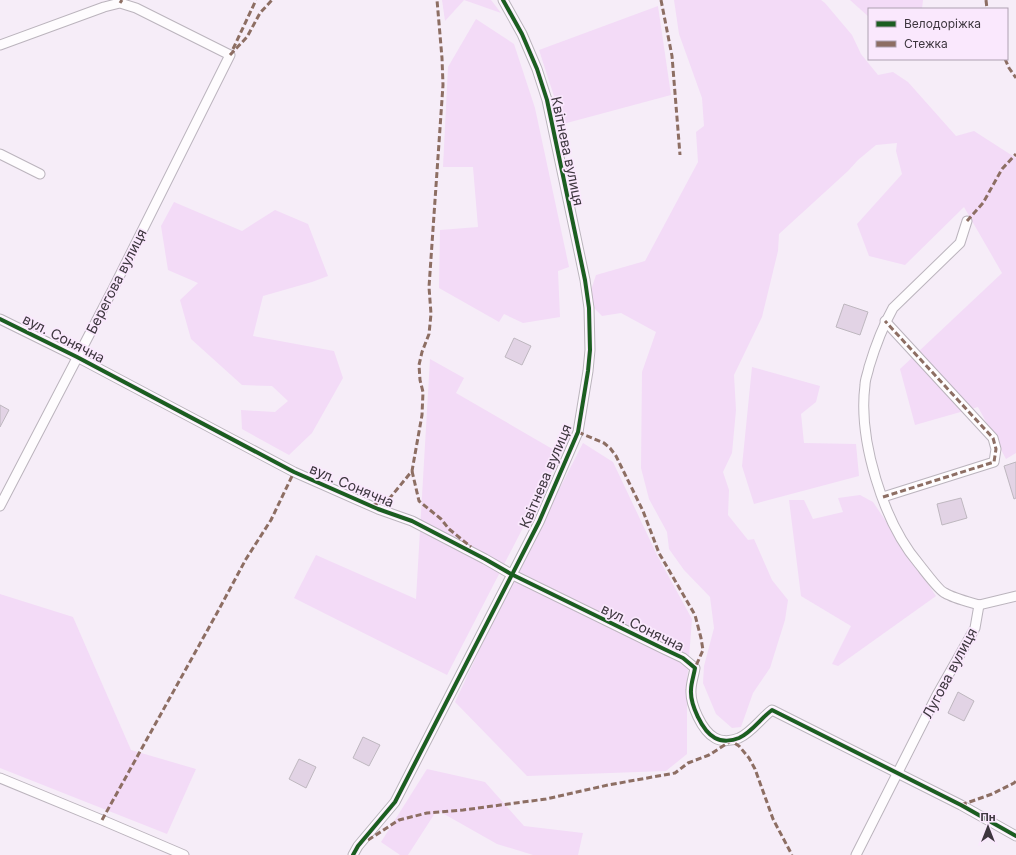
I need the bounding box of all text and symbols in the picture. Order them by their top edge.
legend [868,8,1008,60]
text: Велодоріжка [904,16,981,31]
text: Стежка [904,36,948,51]
street label: Квітнева вулиця [548,95,588,207]
street label: Берегова вулиця [82,226,150,336]
street label: вул. Сонячна [20,310,108,366]
street label: Квітнева вулиця [515,422,575,530]
street label: вул. Сонячна [307,460,397,510]
street label: вул. Сонячна [599,600,687,654]
street label: Лугова вулиця [918,625,980,721]
north arrow [968,807,1008,847]
text: Пн [980,810,996,824]

